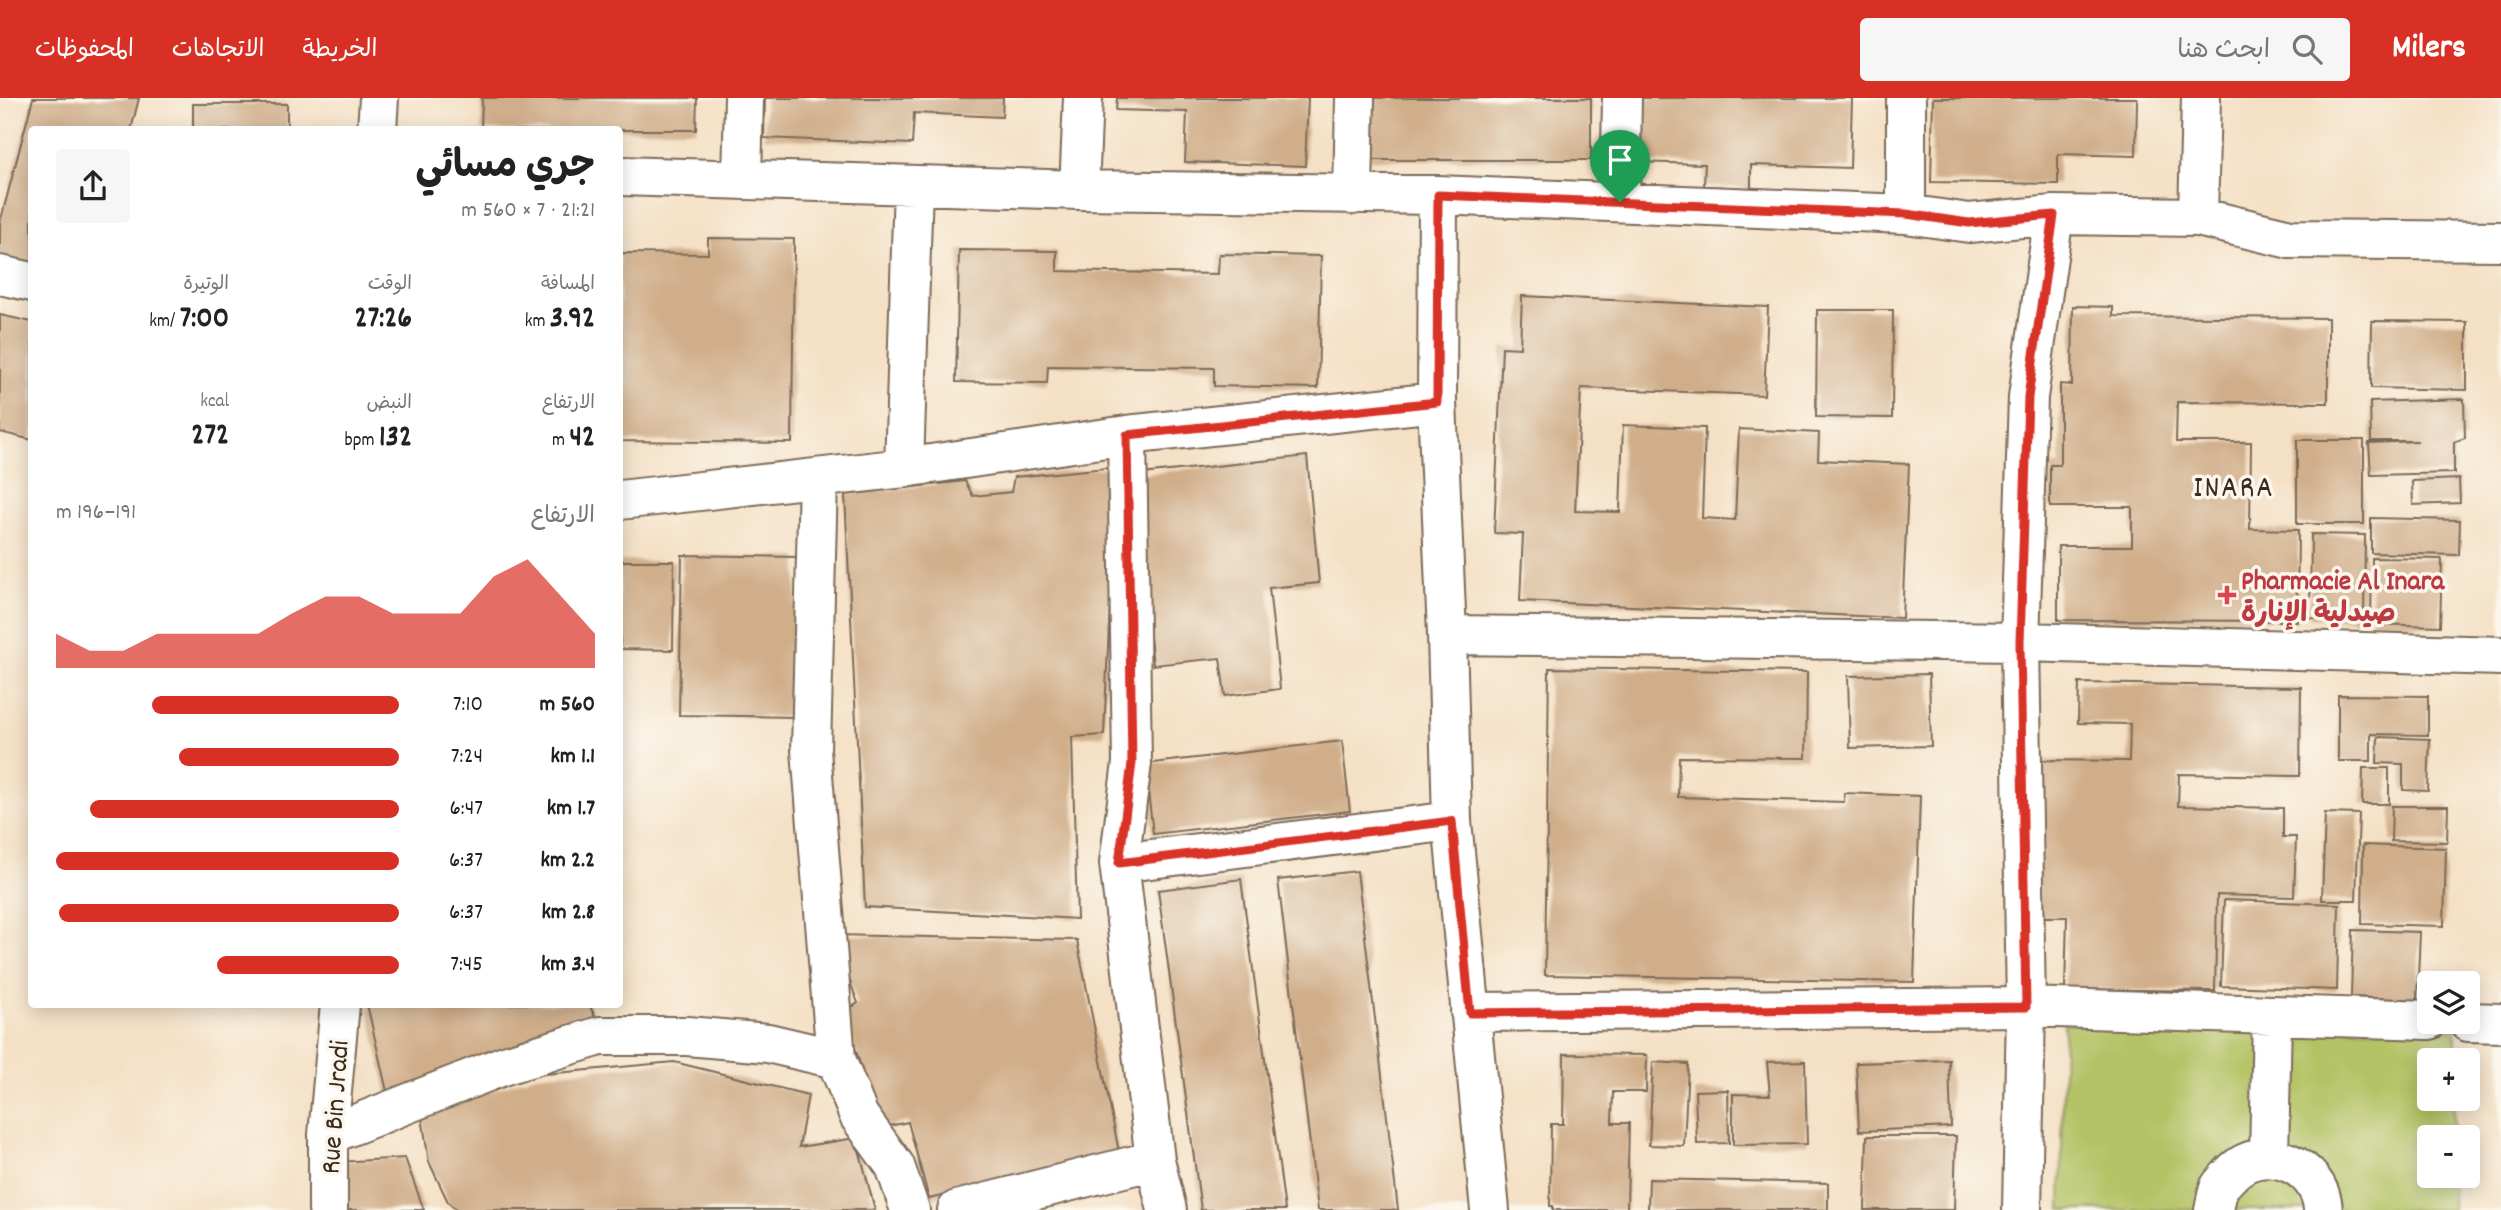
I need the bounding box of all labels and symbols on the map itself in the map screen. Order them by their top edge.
pin [1590,130,1650,202]
district label: INARA [2193,469,2275,512]
place label: Pharmacie Al Inara صيدلية الإنارة [2241,564,2445,636]
marker: Pharmacie Al Inara صيدلية الإنارة [2219,587,2235,603]
street label: Rue Bin Jradi [313,1039,363,1176]

